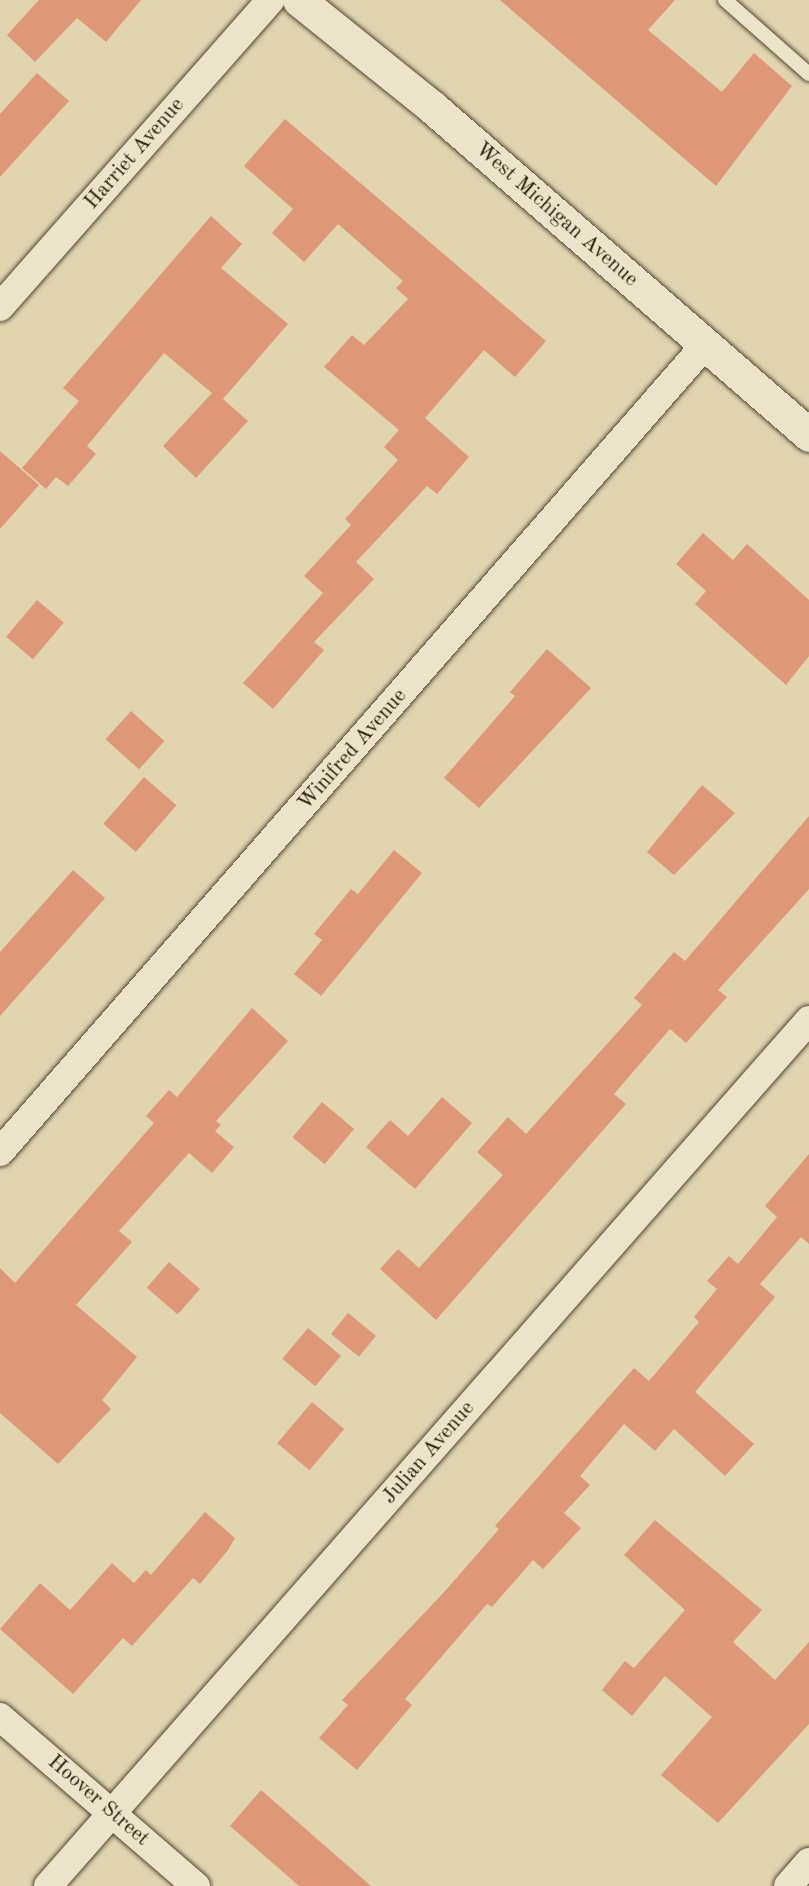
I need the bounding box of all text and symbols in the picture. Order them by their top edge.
street label: Harriet Avenue [80,93,190,215]
street label: West Michigan Avenue [469,137,643,293]
street label: Winifred Avenue [293,684,413,816]
street label: Julian Avenue [377,1396,481,1510]
street label: Hoover Street [42,1750,154,1852]

